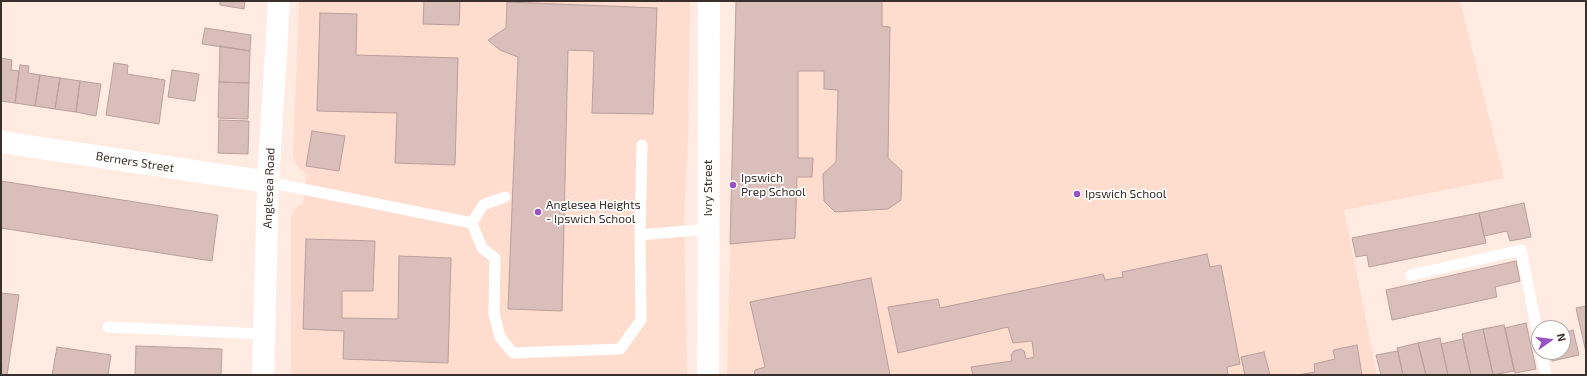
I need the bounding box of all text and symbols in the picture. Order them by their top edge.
street label: Anglesea Road [260,147,278,229]
street label: Berners Street [95,149,175,175]
street label: Ivry Street [701,160,715,216]
place label: Ipswich Prep School [741,171,806,199]
marker: Ipswich Prep School [728,180,738,190]
place label: Ipswich School [1085,187,1166,201]
marker: Ipswich School [1072,189,1082,199]
place label: Anglesea Heights - Ipswich School [546,198,641,226]
marker: Anglesea Heights - Ipswich School [533,207,543,217]
north arrow [1531,320,1571,360]
text: N [1555,332,1569,343]

